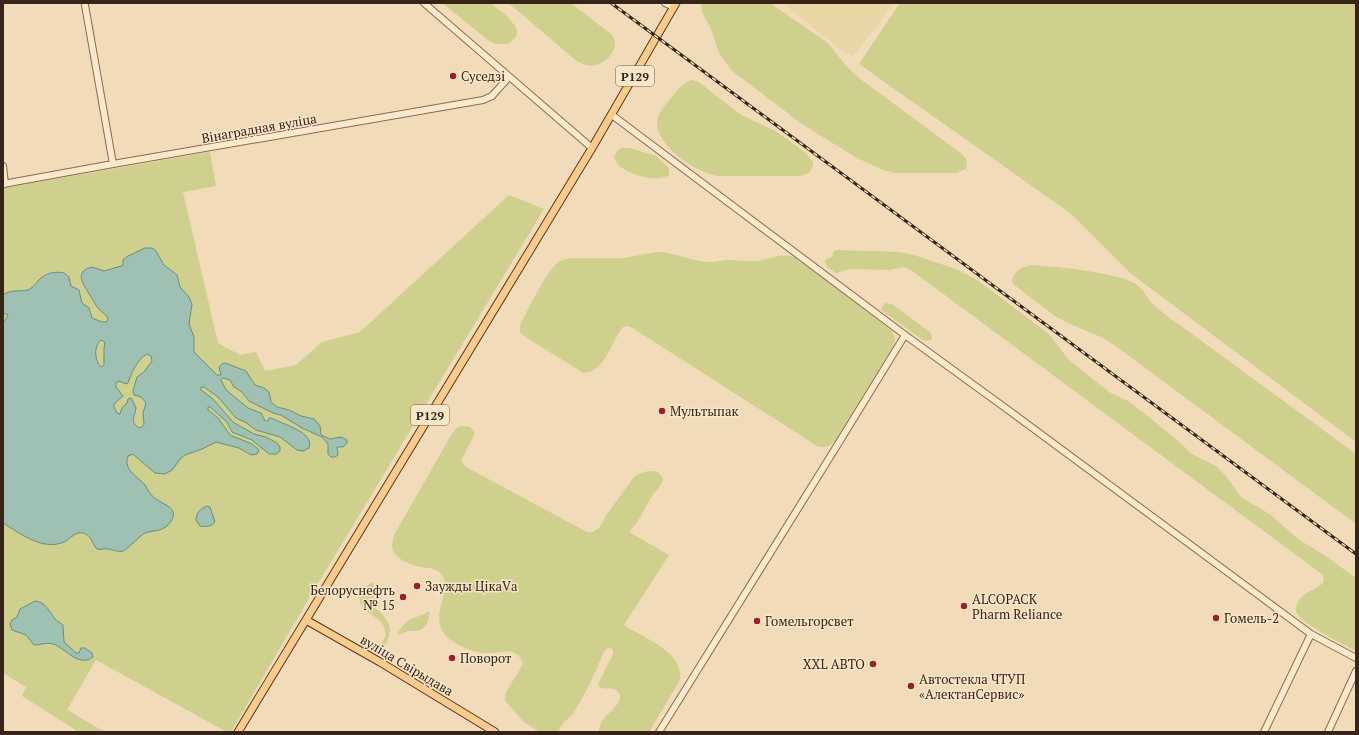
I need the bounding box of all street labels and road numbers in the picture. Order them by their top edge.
road number: Р129 [616,66,654,86]
street label: Вінаградная вуліца [200,109,318,147]
road number: Р129 [411,405,449,425]
street label: вуліца Свірыдава [357,630,457,700]

